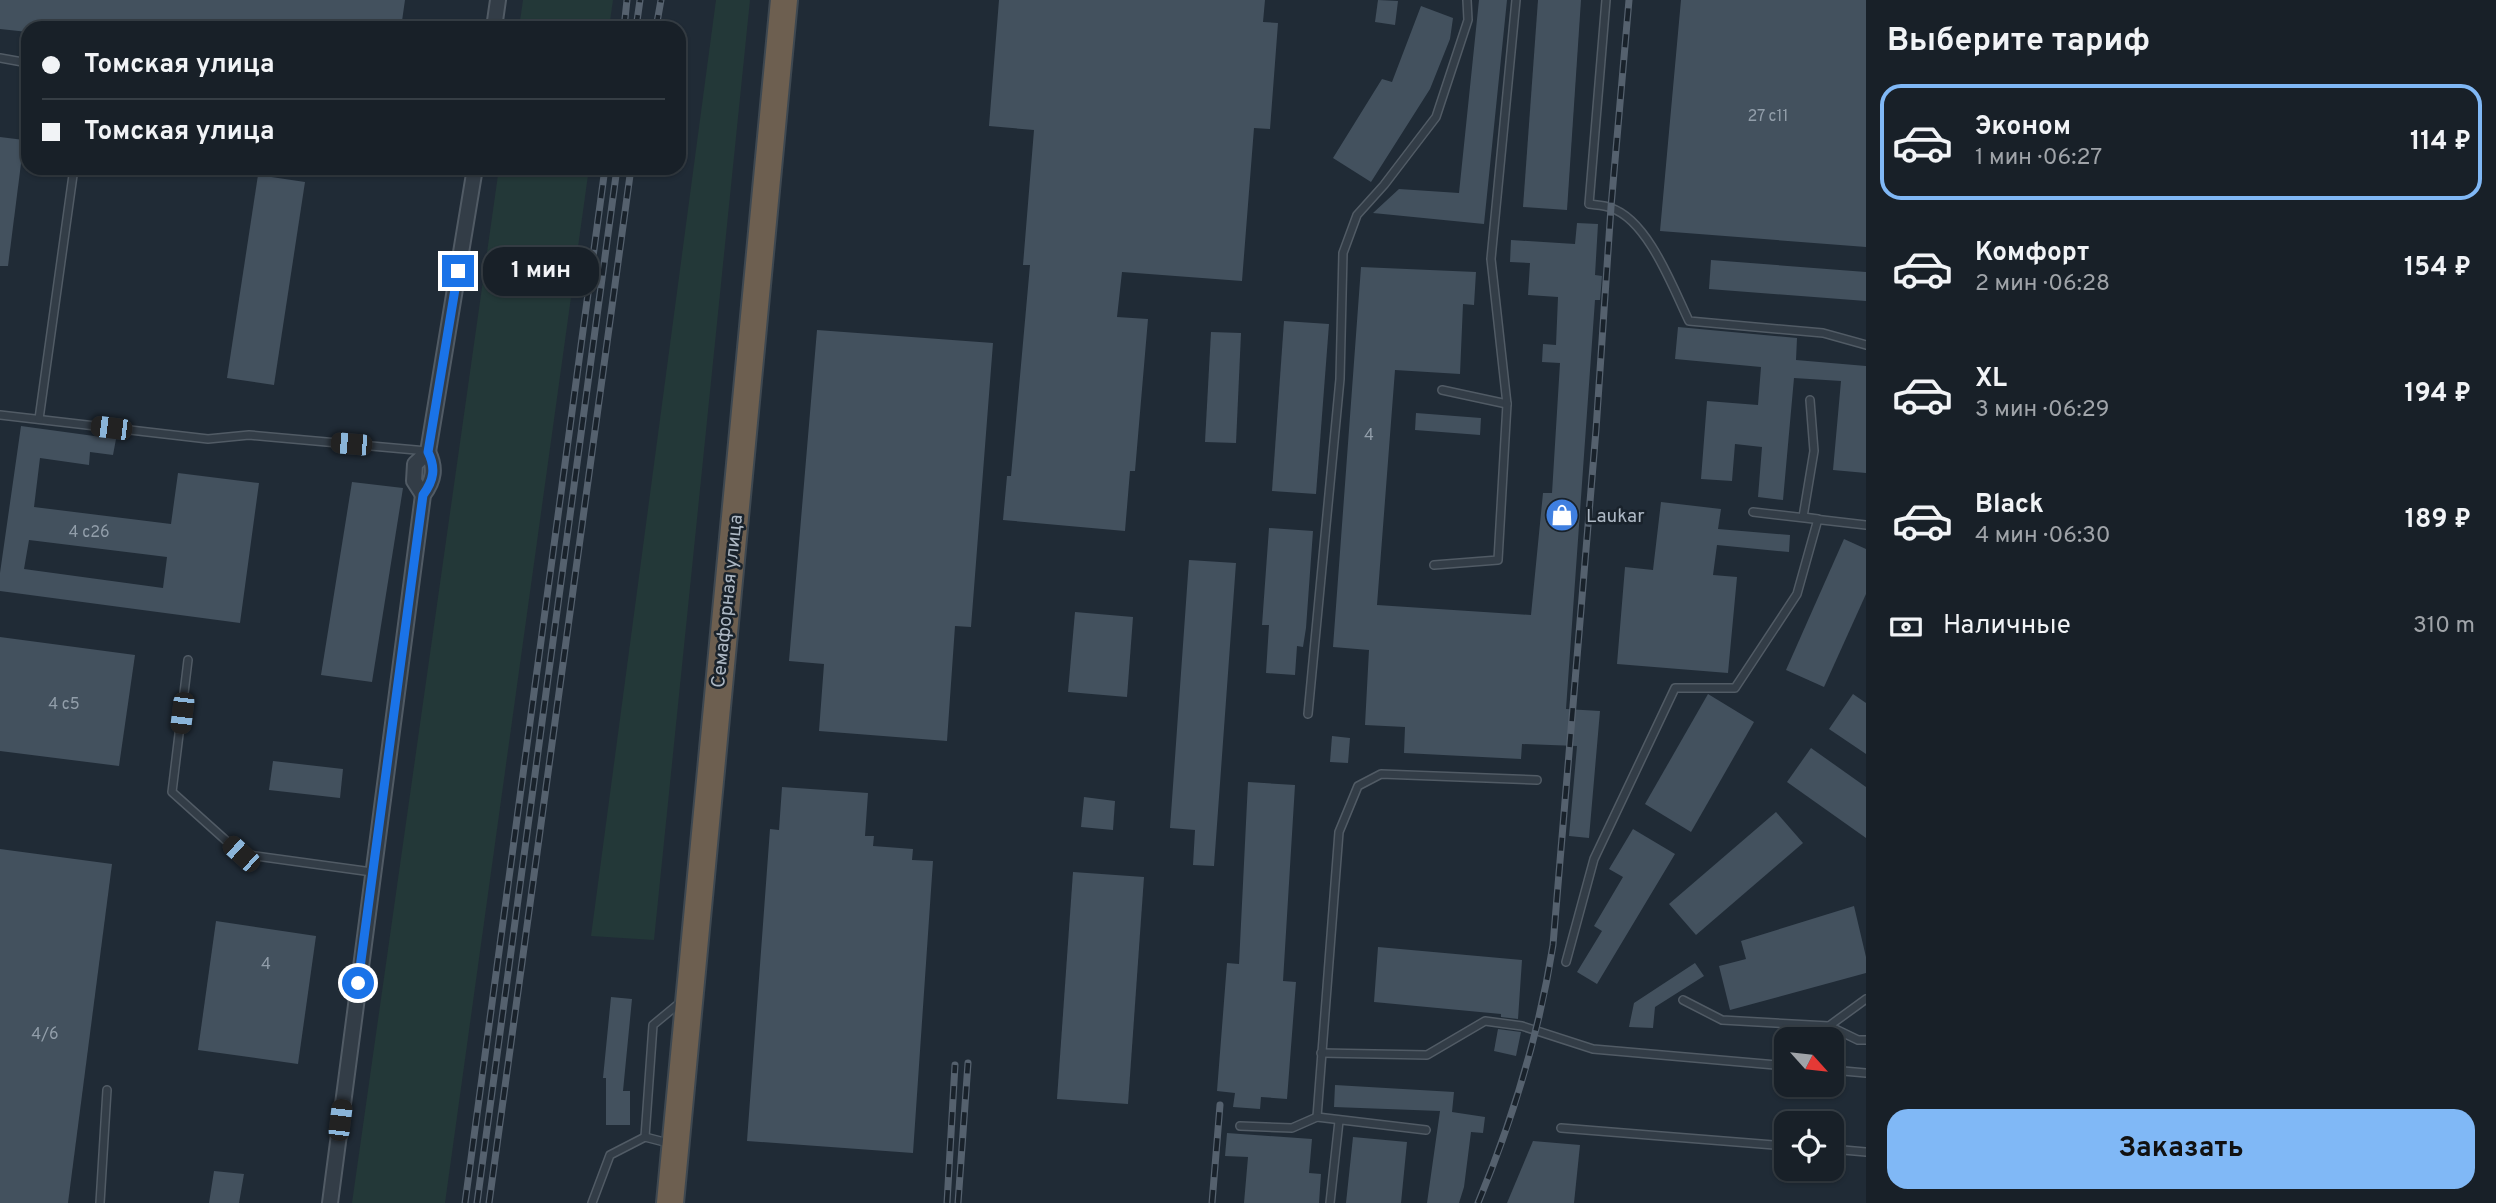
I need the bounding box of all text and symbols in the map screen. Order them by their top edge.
text: Выберите тариф [1887,22,2150,62]
text: Томская улица [84,49,275,82]
house number: 27 с11 [1747,107,1789,127]
icon: car [1891,111,1954,174]
text: Эконом [1975,111,2071,144]
text: Томская улица [84,116,275,149]
text: 114 ₽ [2410,126,2471,159]
text: 1 мин · 06:27 [1975,144,2102,173]
icon: car [1891,237,1954,300]
text: Комфорт [1975,237,2089,270]
callout: 1 мин [482,246,598,296]
text: 154 ₽ [2404,252,2471,285]
route end [442,255,474,287]
text: 1 мин [511,257,571,286]
text: 2 мин · 06:28 [1975,270,2110,299]
icon: car [1891,363,1954,426]
text: XL [1975,363,2007,396]
text: 194 ₽ [2404,378,2471,411]
text: 3 мин · 06:29 [1975,396,2109,425]
car [89,415,134,441]
house number: 4 [1364,426,1374,446]
car [330,432,373,456]
icon: car [1891,489,1954,552]
text: Black [1975,489,2044,522]
shop icon: Laukar [1543,496,1581,534]
text: 189 ₽ [2405,504,2471,537]
place label: Laukar [1586,505,1645,529]
street label: Семафорная улица [707,513,749,689]
text: 4 мин · 06:30 [1975,522,2110,551]
house number: 4 с26 [68,523,110,543]
icon: cash [1887,608,1925,646]
text: Наличные [1943,610,2071,643]
text: 310 m [2413,612,2475,641]
car [170,691,195,735]
house number: 4 с5 [48,695,80,715]
car [219,832,264,876]
house number: 4 [261,955,271,975]
route start [342,967,374,999]
house number: 4/6 [31,1025,59,1045]
north arrow [1774,1027,1844,1097]
map controls [1774,1027,1844,1181]
car [328,1098,353,1142]
button: Заказать [1887,1109,2475,1189]
button: locate [1774,1111,1844,1181]

